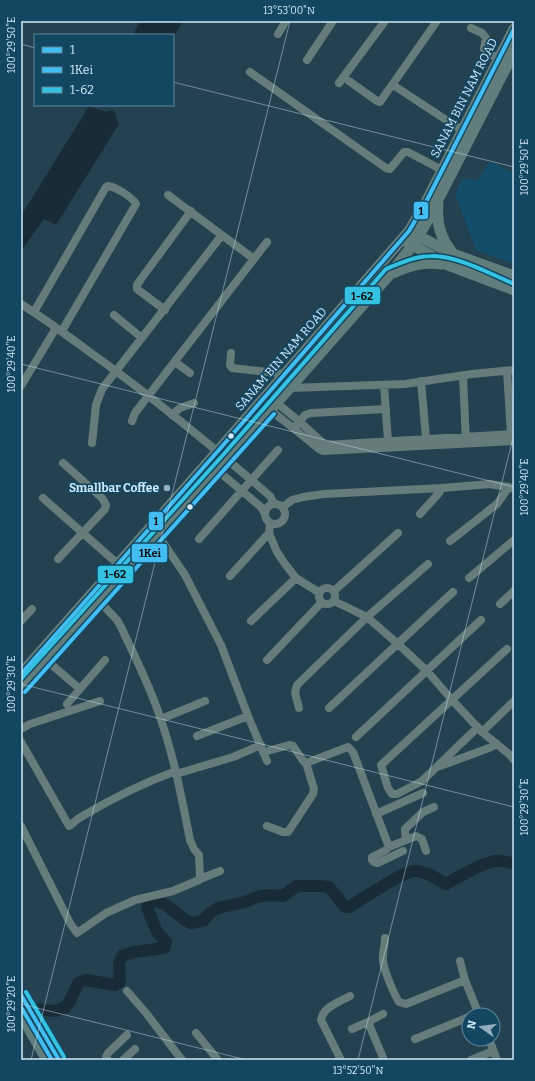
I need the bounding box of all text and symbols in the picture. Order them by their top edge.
text: 13°53'00"N [263,5,315,17]
text: 100°29'50"E [6,17,18,73]
legend [34,34,174,106]
street label: SANAM BIN NAM ROAD [428,36,500,160]
text: 1 [70,43,75,57]
text: 1Kei [70,63,93,77]
text: 1-62 [70,83,94,97]
text: 100°29'50"E [519,139,531,195]
line badge: 1 [413,201,429,220]
text: 1 [419,205,424,218]
line badge: 1-62 [344,286,381,305]
text: 1-62 [351,290,373,303]
street label: SANAM BIN NAM ROAD [232,304,330,414]
text: 100°29'40"E [6,335,18,393]
unlabelled marker [226,431,236,441]
text: 100°29'40"E [519,458,531,516]
place label: Smallbar Coffee [69,481,159,495]
marker: Smallbar Coffee [162,483,172,493]
unlabelled marker [185,502,195,512]
line badge: 1 [148,511,164,531]
text: 1 [154,515,159,528]
line badge: 1Kei [131,543,168,563]
text: 1Kei [139,547,161,560]
line badge: 1-62 [97,565,134,584]
text: 1-62 [104,568,126,581]
text: 100°29'30"E [6,656,18,712]
text: 100°29'30"E [519,779,531,835]
text: 100°29'20"E [6,976,18,1032]
north arrow [461,1007,501,1047]
text: N [464,1019,479,1030]
text: 13°52'50"N [333,1065,383,1077]

